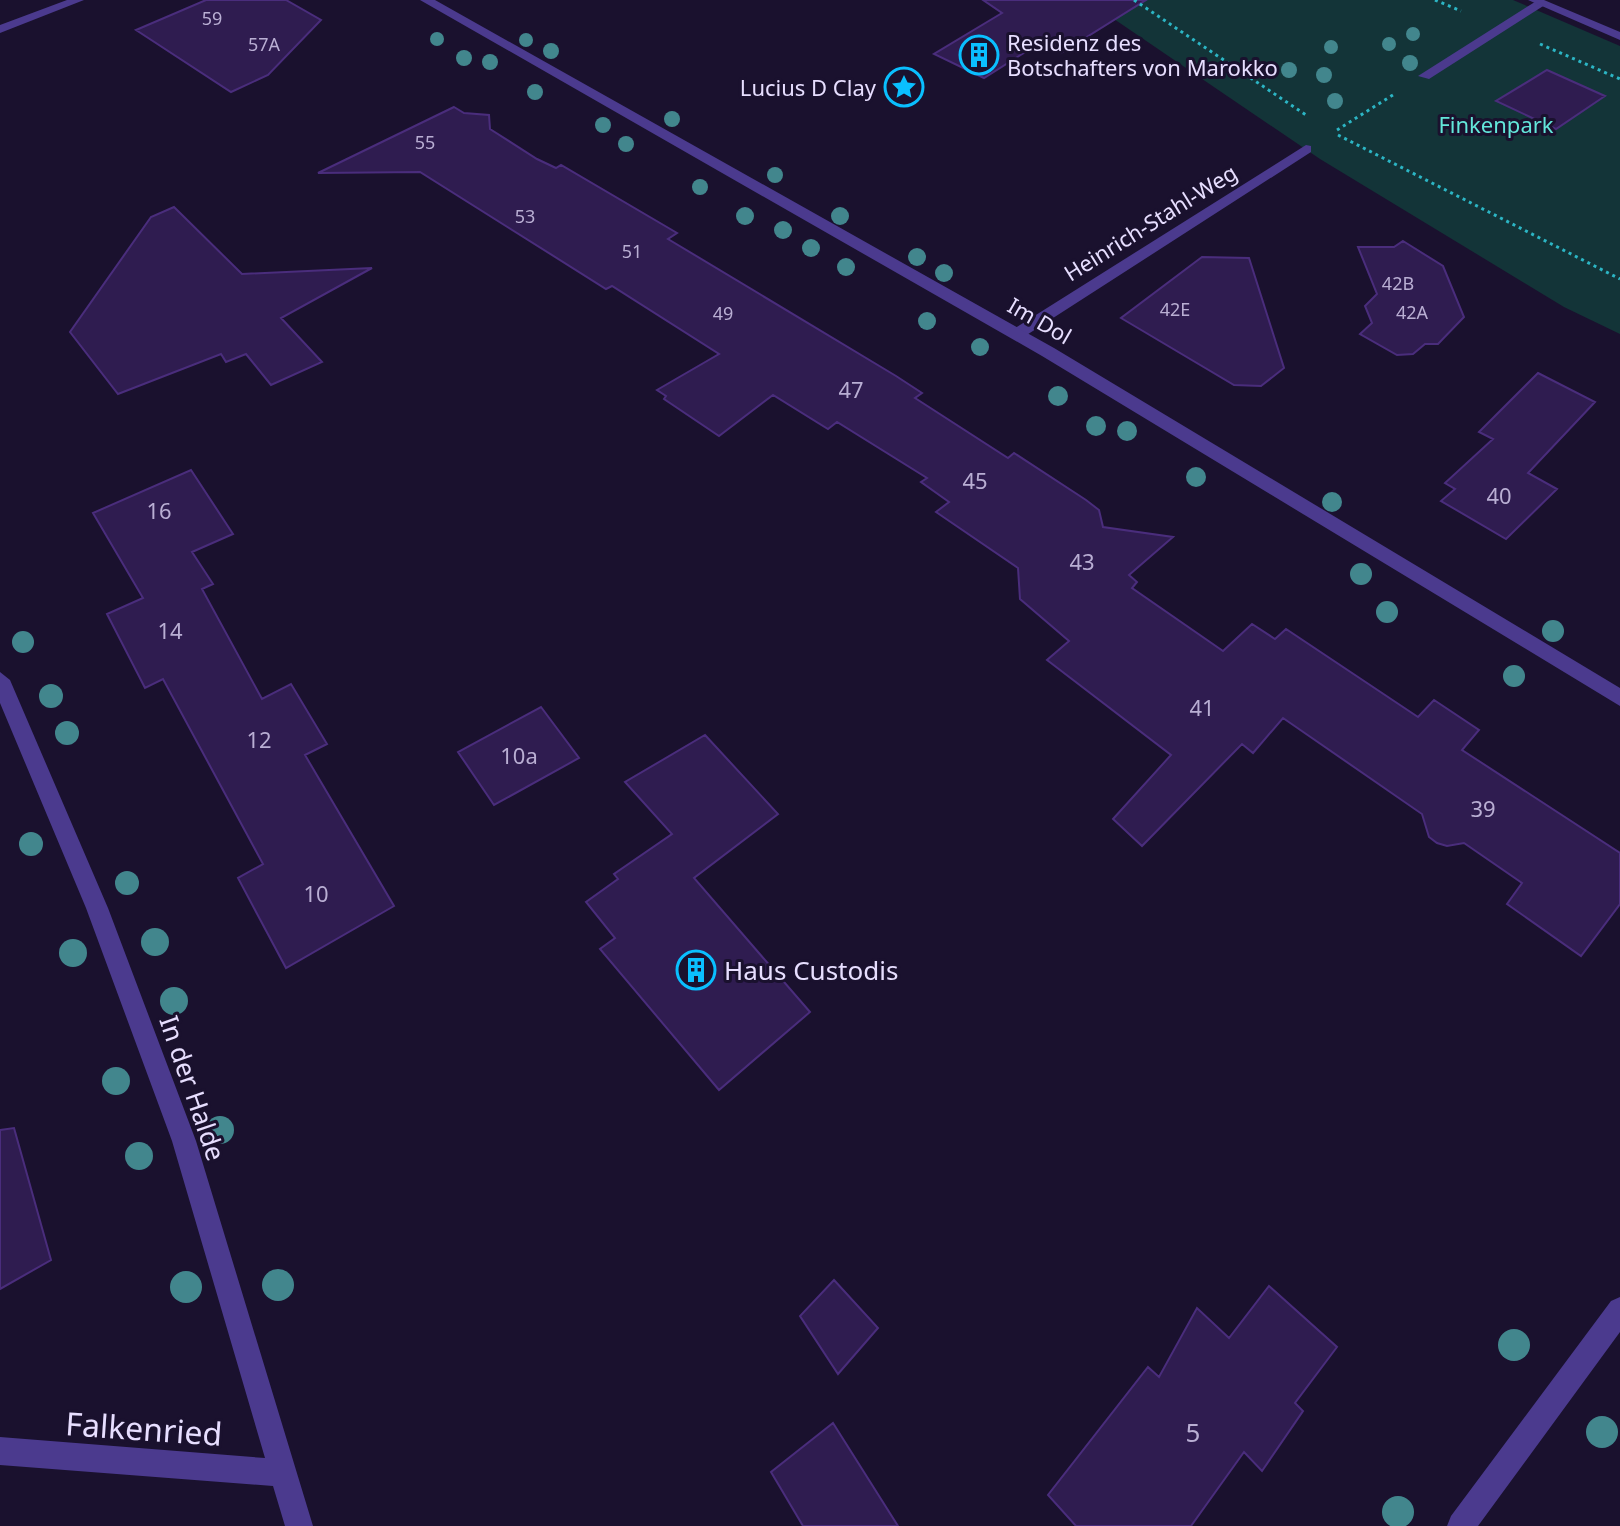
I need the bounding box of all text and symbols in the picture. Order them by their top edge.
house number: 59 [202,6,222,30]
place label: Residenz des Botschafters von Marokko [1007,27,1278,82]
house number: 57A [248,32,281,56]
building icon: Residenz des Botschafters von Marokko [958,34,1000,76]
place icon: Lucius D Clay [883,66,925,108]
place label: Lucius D Clay [740,72,877,102]
park label: Finkenpark [1438,109,1554,139]
house number: 55 [415,130,435,154]
street label: Heinrich-Stahl-Weg [1058,157,1242,287]
house number: 53 [515,204,535,228]
house number: 51 [622,239,642,263]
house number: 42B [1382,271,1414,295]
street label: Im Dol [1003,290,1077,350]
house number: 42E [1160,297,1190,321]
house number: 42A [1396,300,1429,324]
house number: 49 [713,301,733,325]
house number: 47 [838,374,864,404]
house number: 45 [962,465,988,495]
house number: 40 [1486,480,1512,510]
house number: 16 [146,495,172,525]
house number: 43 [1069,546,1095,576]
house number: 14 [157,615,183,645]
house number: 41 [1189,692,1215,722]
house number: 12 [246,724,272,754]
house number: 10a [500,740,538,770]
house number: 39 [1470,793,1496,823]
house number: 10 [303,878,329,908]
building icon: Haus Custodis [675,949,717,991]
place label: Haus Custodis [724,952,898,988]
street label: In der Halde [151,1011,235,1165]
street label: Falkenried [64,1401,224,1455]
house number: 5 [1186,1414,1200,1450]

